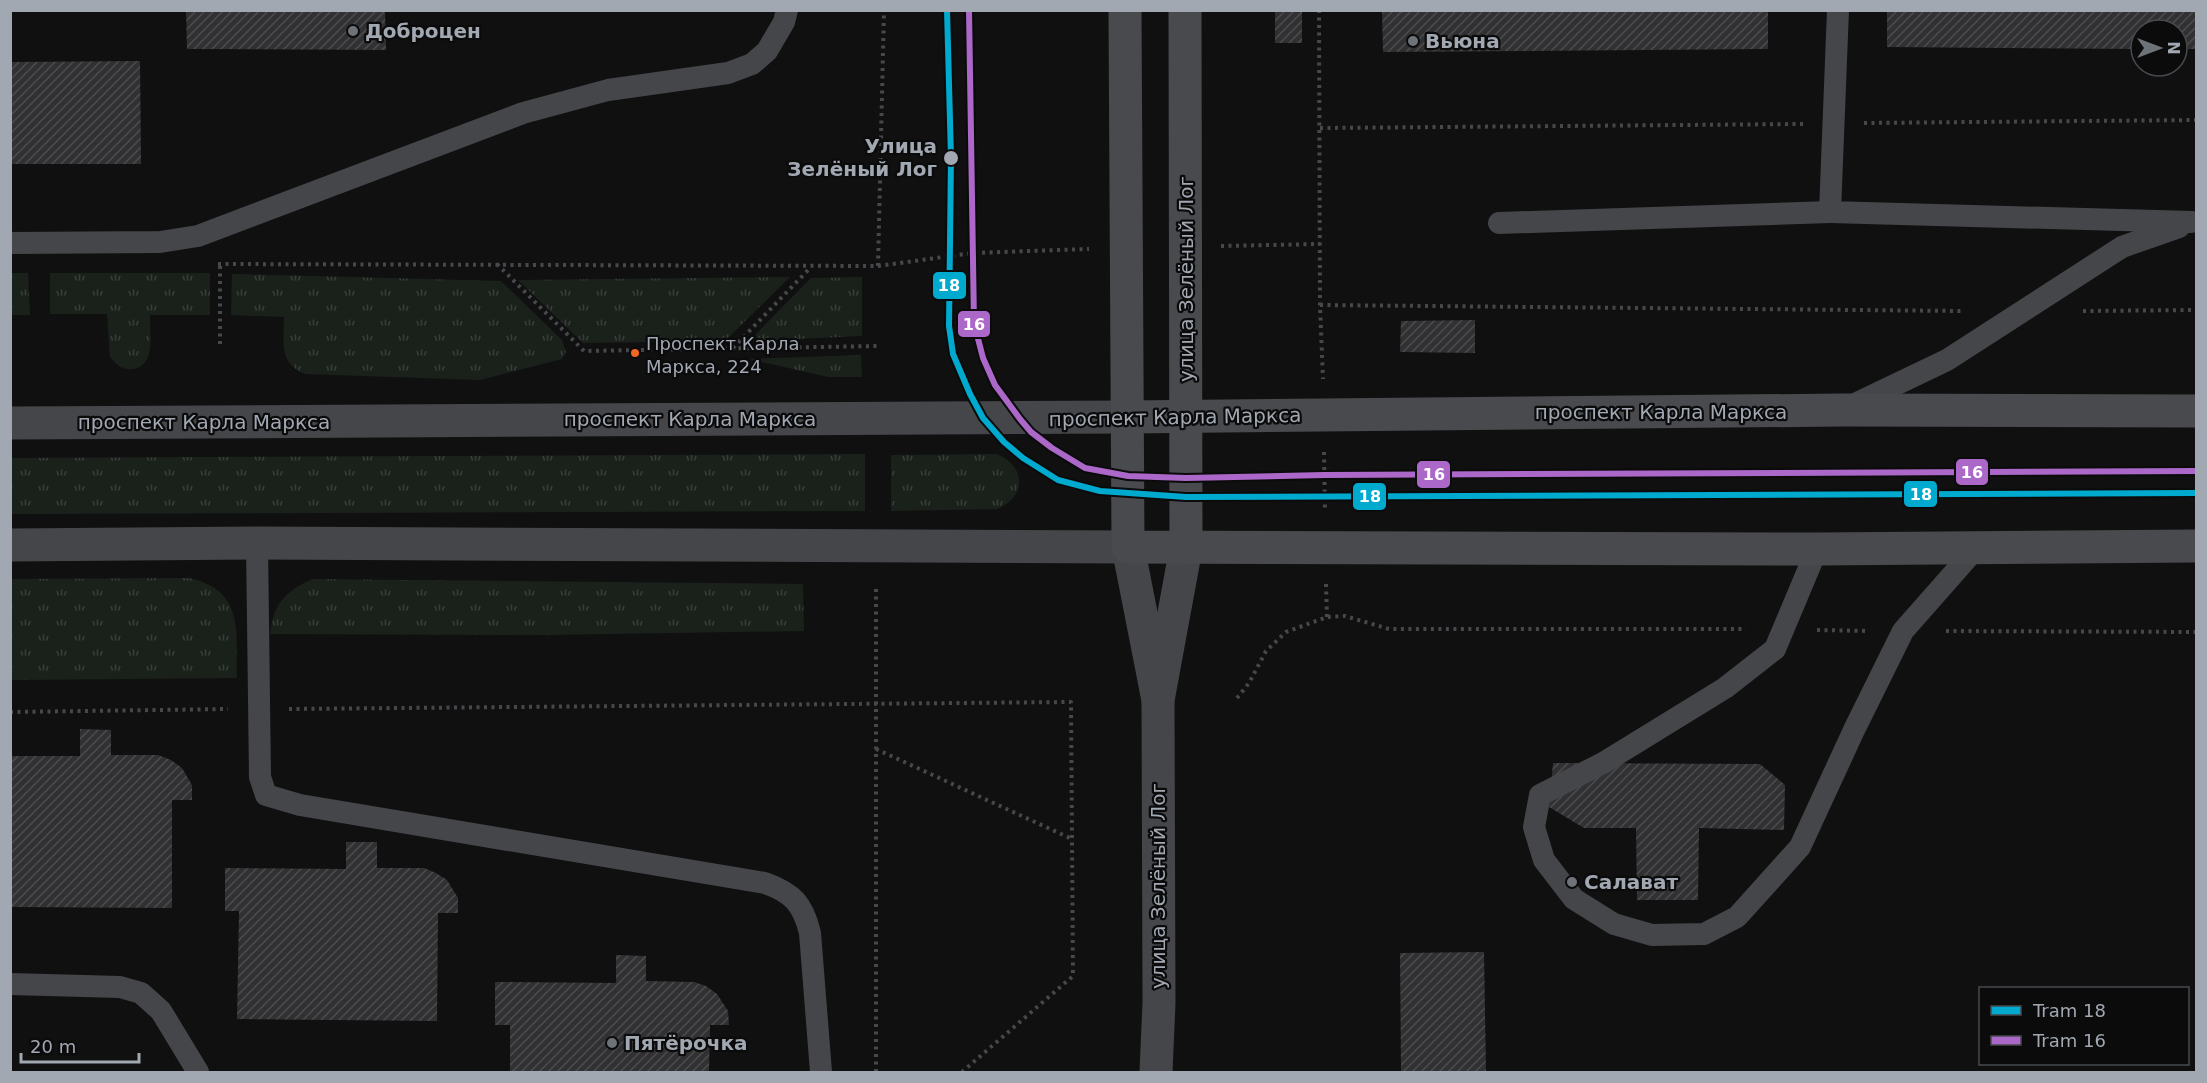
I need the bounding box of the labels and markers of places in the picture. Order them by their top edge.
place label: Доброцен [365,19,481,43]
marker: Доброцен [346,24,360,38]
place label: Вьюна [1425,29,1500,53]
marker: Вьюна [1406,34,1420,48]
place label: Улица Зелёный Лог [787,134,937,181]
marker: Улица Зелёный Лог [942,149,960,167]
place label: Проспект Карла Маркса, 224 [646,333,800,377]
marker: Проспект Карла Маркса, 224 [629,347,641,359]
place label: Салават [1584,870,1678,894]
marker: Салават [1565,875,1579,889]
place label: Пятёрочка [624,1031,748,1055]
marker: Пятёрочка [605,1036,619,1050]

